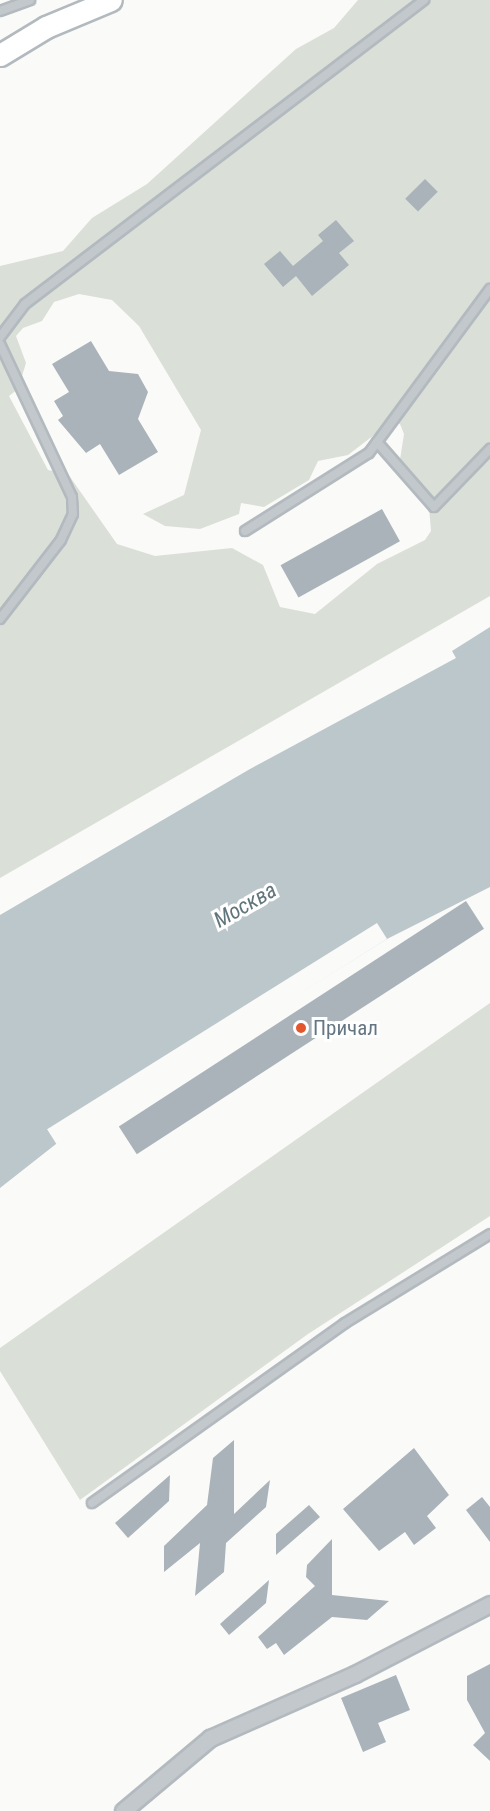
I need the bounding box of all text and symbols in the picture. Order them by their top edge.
water label: Москва [209,877,281,933]
place label: Причал [313,1015,378,1041]
marker: Причал [294,1021,308,1035]

